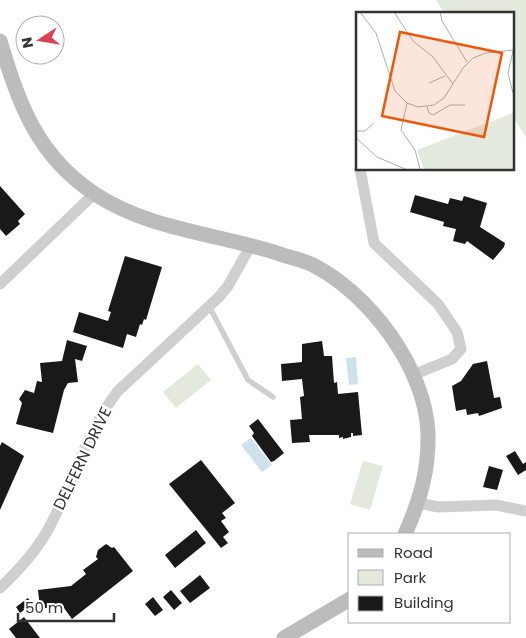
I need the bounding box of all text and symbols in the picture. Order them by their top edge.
inset map [356,12,514,170]
north arrow [15,15,65,65]
text: N [16,35,38,50]
street label: DELFERN DRIVE [48,403,117,514]
legend [348,533,511,623]
text: Road [394,542,433,563]
text: Park [394,567,426,588]
scale bar [18,590,114,622]
text: Building [394,592,454,613]
text: 50 m [25,597,63,618]

